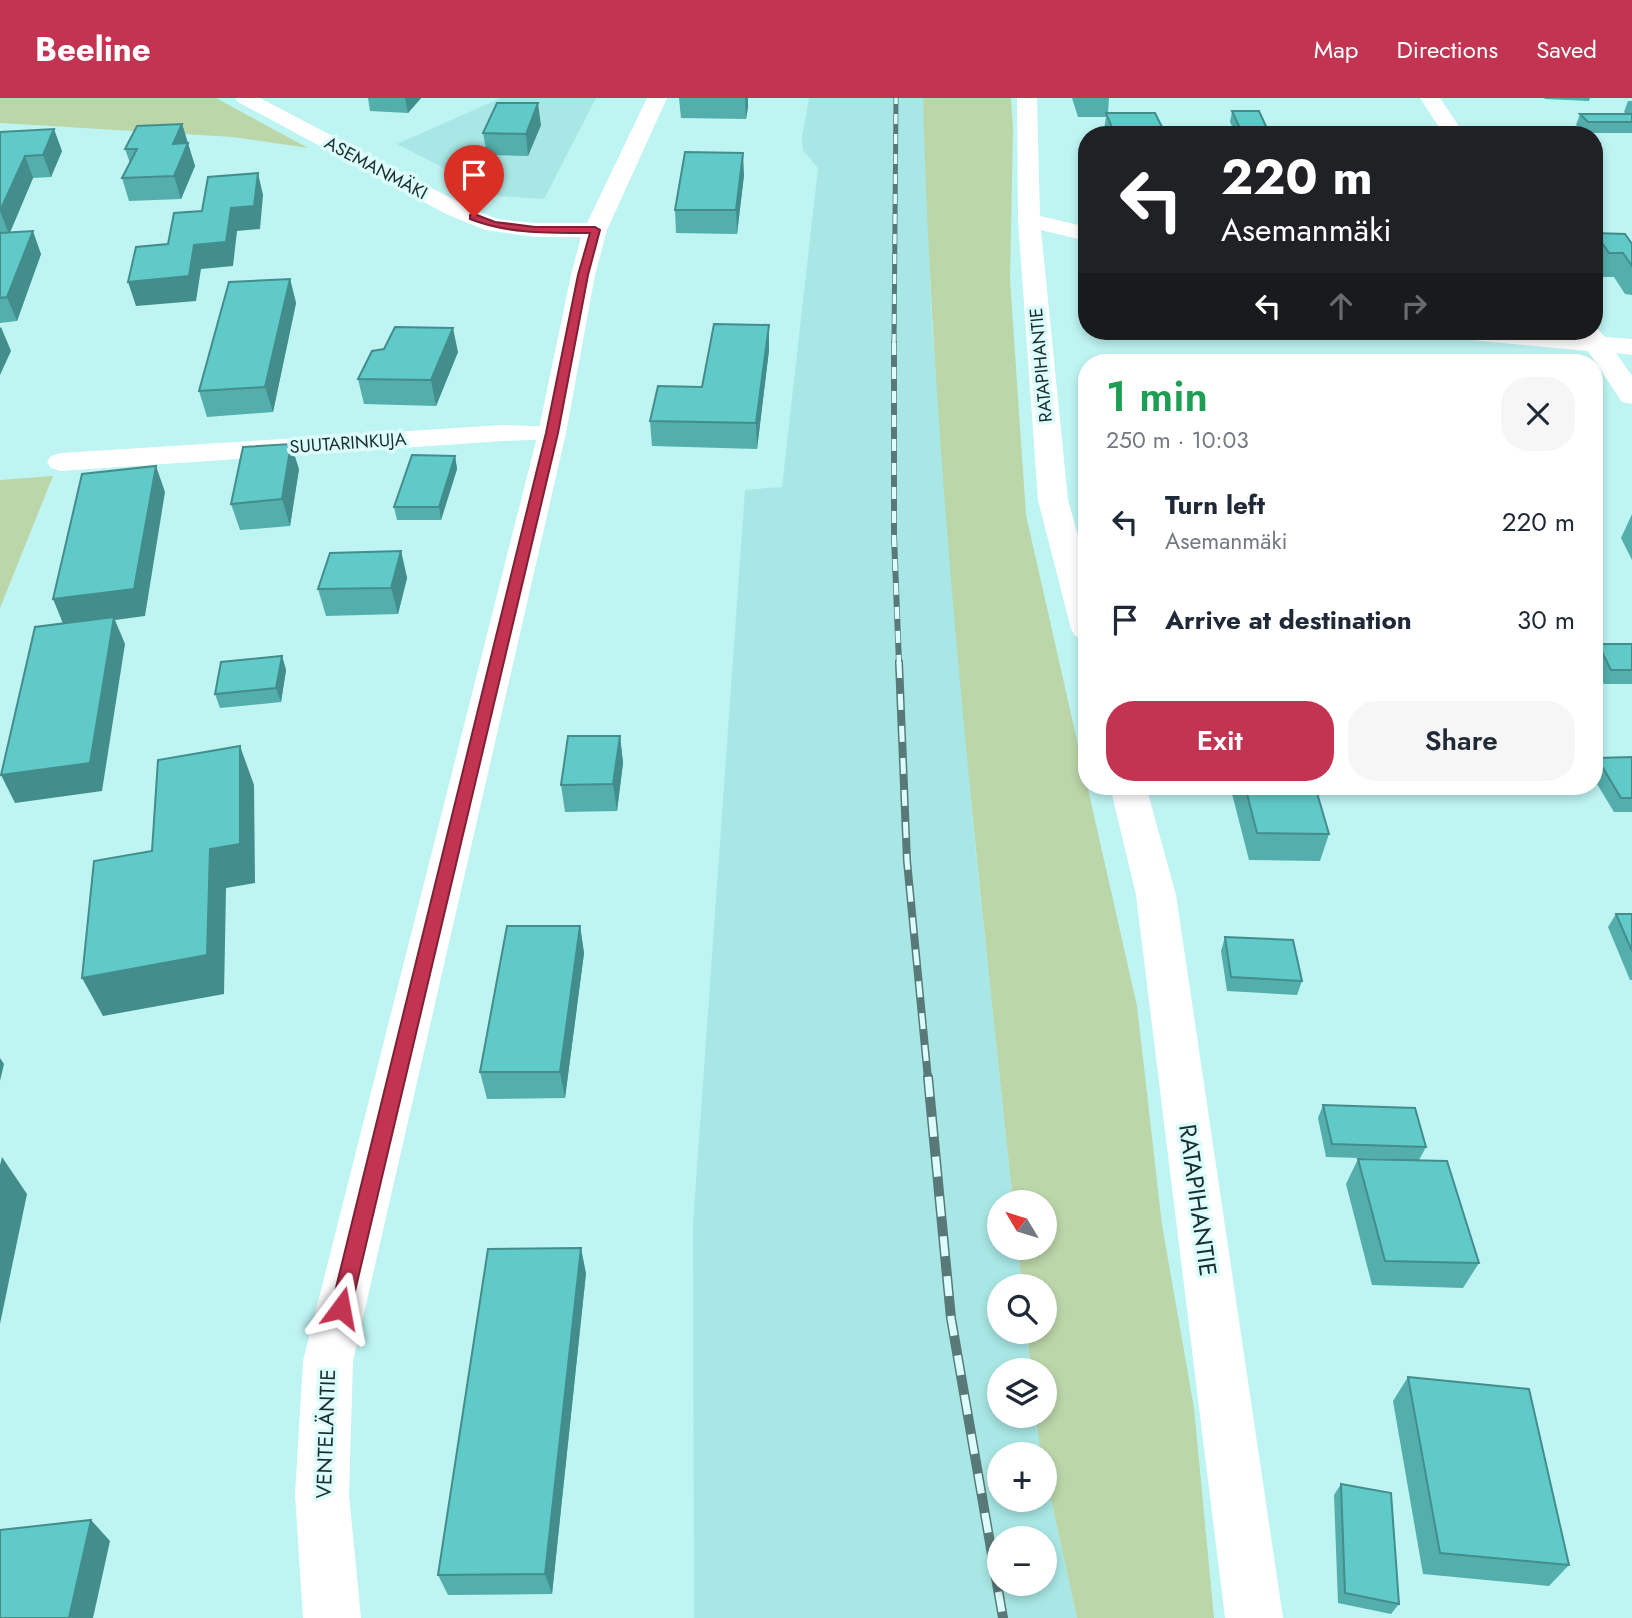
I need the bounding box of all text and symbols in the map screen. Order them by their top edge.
text: Beeline [35,26,151,73]
text: Map [1314,32,1359,67]
text: Directions [1397,32,1498,67]
text: Saved [1536,32,1597,67]
street label: ASEMANMÄKI [320,130,432,206]
text: 220 m [1221,142,1373,212]
pin [444,145,504,217]
icon: left [1106,154,1197,245]
icon: arrive [455,156,493,194]
text: Asemanmäki [1221,207,1392,253]
icon: left [1249,287,1287,325]
icon: ahead [1322,287,1360,325]
icon: right [1395,287,1433,325]
street label: RATAPIHANTIE [1023,307,1059,423]
text: 1 min [1106,366,1208,427]
button: close [1501,377,1575,451]
text: 250 m · 10:03 [1106,423,1249,457]
street label: SUUTARINKUJA [289,426,407,460]
text: Turn left [1165,486,1265,524]
icon: left [1106,503,1144,541]
text: 220 m [1502,503,1575,541]
text: Asemanmäki [1165,524,1288,558]
icon: arrive [1106,601,1144,639]
text: Arrive at destination [1165,601,1412,639]
text: 30 m [1517,601,1575,639]
button: Exit [1106,701,1334,781]
button: Share [1348,701,1575,781]
street label: RATAPIHANTIE [1170,1122,1226,1278]
north arrow [987,1190,1057,1260]
map controls [987,1190,1057,1596]
position arrow [304,1271,378,1345]
button: search [987,1274,1057,1344]
button: layers [987,1358,1057,1428]
street label: VENTELÄNTIE [309,1369,343,1499]
button: + [987,1442,1057,1512]
button: − [987,1526,1057,1596]

